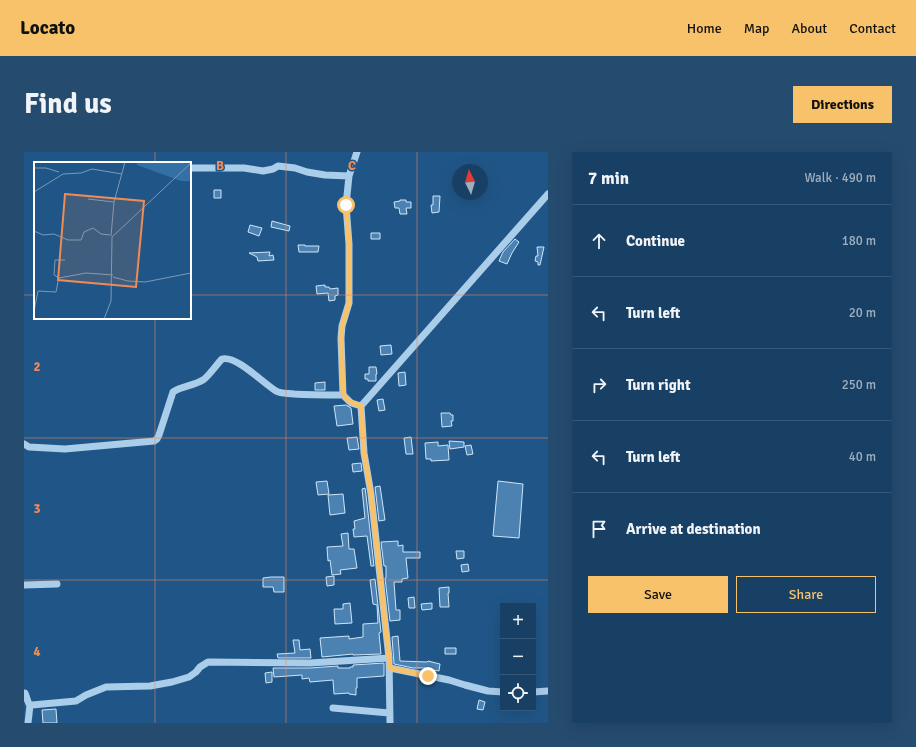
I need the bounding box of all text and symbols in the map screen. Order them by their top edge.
text: Locato [20,16,75,40]
text: Home [687,20,722,37]
text: Map [744,20,769,37]
text: About [791,20,827,37]
text: Contact [849,20,896,37]
button: Directions [793,86,892,123]
text: Find us [24,87,112,121]
text: B [216,158,224,174]
text: C [348,158,356,174]
inset map [34,162,191,319]
north arrow [452,164,488,200]
text: 7 min [588,168,629,189]
text: Walk · 490 m [805,170,876,186]
route start [337,196,355,214]
icon: ahead [588,230,610,252]
text: Continue [626,232,685,250]
text: 180 m [842,233,876,249]
icon: left [588,302,610,324]
text: Turn left [626,304,680,322]
text: 20 m [849,305,876,321]
text: 2 [33,359,41,375]
icon: right [588,374,610,396]
text: Turn right [626,376,691,394]
text: 250 m [842,377,876,393]
icon: left [588,446,610,468]
text: Turn left [626,448,680,466]
text: 40 m [849,449,876,465]
text: 3 [33,501,41,517]
icon: arrive [588,518,610,540]
text: Arrive at destination [626,520,761,538]
button: Save [588,576,728,613]
button: Share [736,576,876,613]
map controls [500,603,536,711]
button: + [500,603,536,639]
button: − [500,639,536,675]
text: 4 [33,644,41,660]
route end [419,667,437,685]
button: locate [500,675,536,711]

